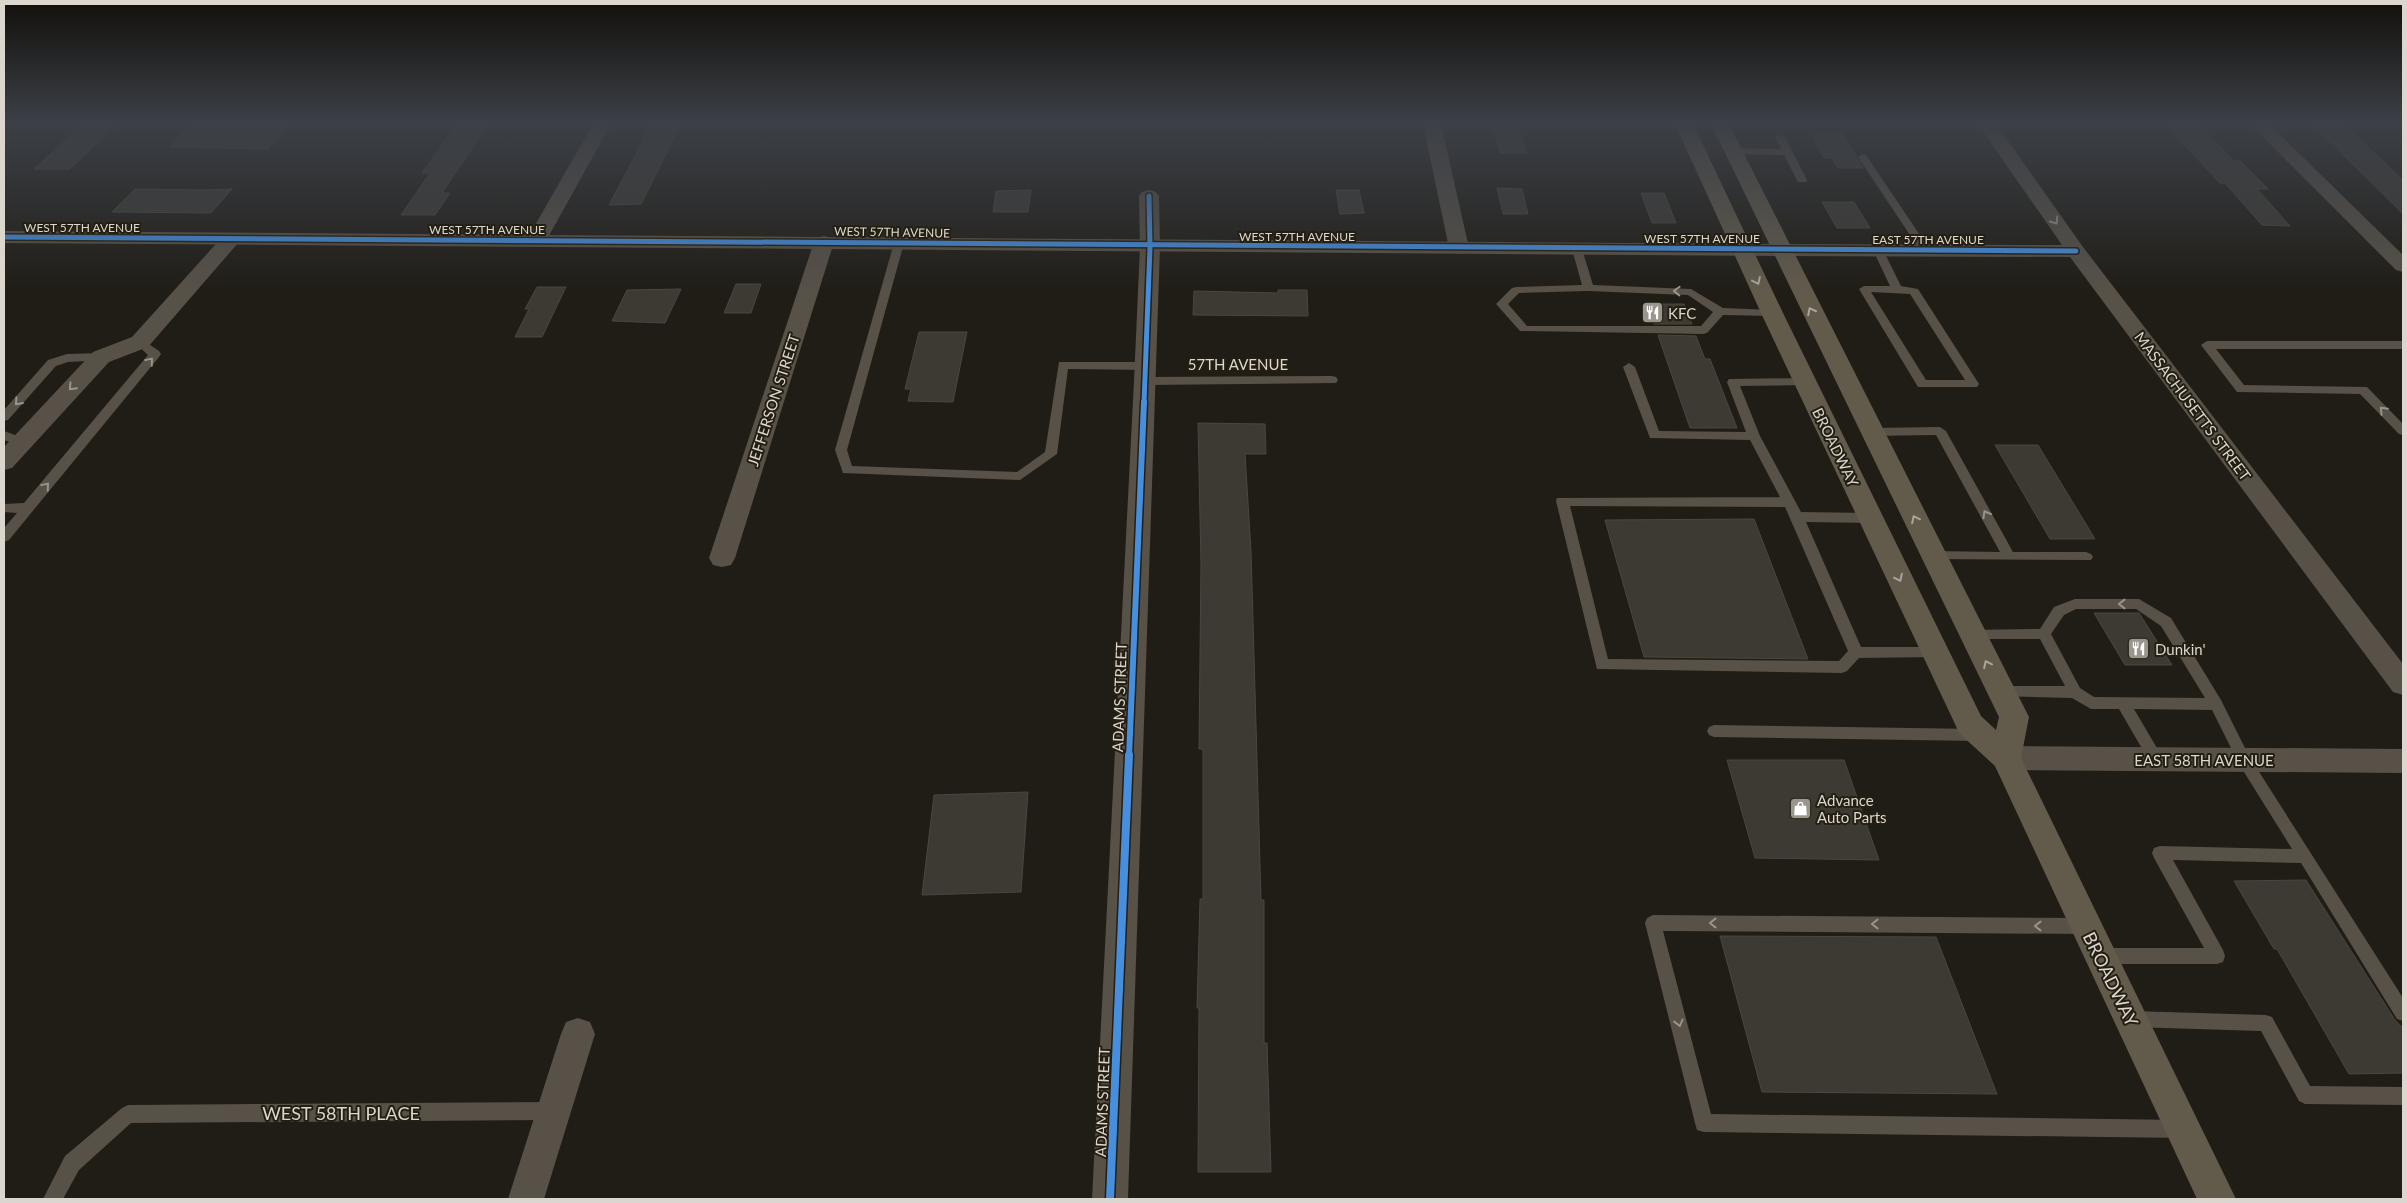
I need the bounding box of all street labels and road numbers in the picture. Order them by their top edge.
street label: WEST 57TH AVENUE [24,220,140,235]
street label: WEST 57TH AVENUE [429,222,545,237]
street label: WEST 57TH AVENUE [834,223,950,241]
street label: WEST 57TH AVENUE [1239,229,1355,244]
street label: WEST 57TH AVENUE [1644,231,1760,246]
street label: EAST 57TH AVENUE [1872,232,1984,247]
street label: MASSACHUSETTS STREET [2131,328,2255,484]
street label: JEFFERSON STREET [743,331,803,468]
street label: 57TH AVENUE [1188,355,1288,373]
street label: BROADWAY [1809,405,1863,490]
street label: ADAMS STREET [1108,642,1130,752]
street label: EAST 58TH AVENUE [2134,751,2274,769]
street label: BROADWAY [2079,928,2144,1031]
street label: ADAMS STREET [1091,1047,1113,1157]
street label: WEST 58TH PLACE [262,1102,420,1124]

